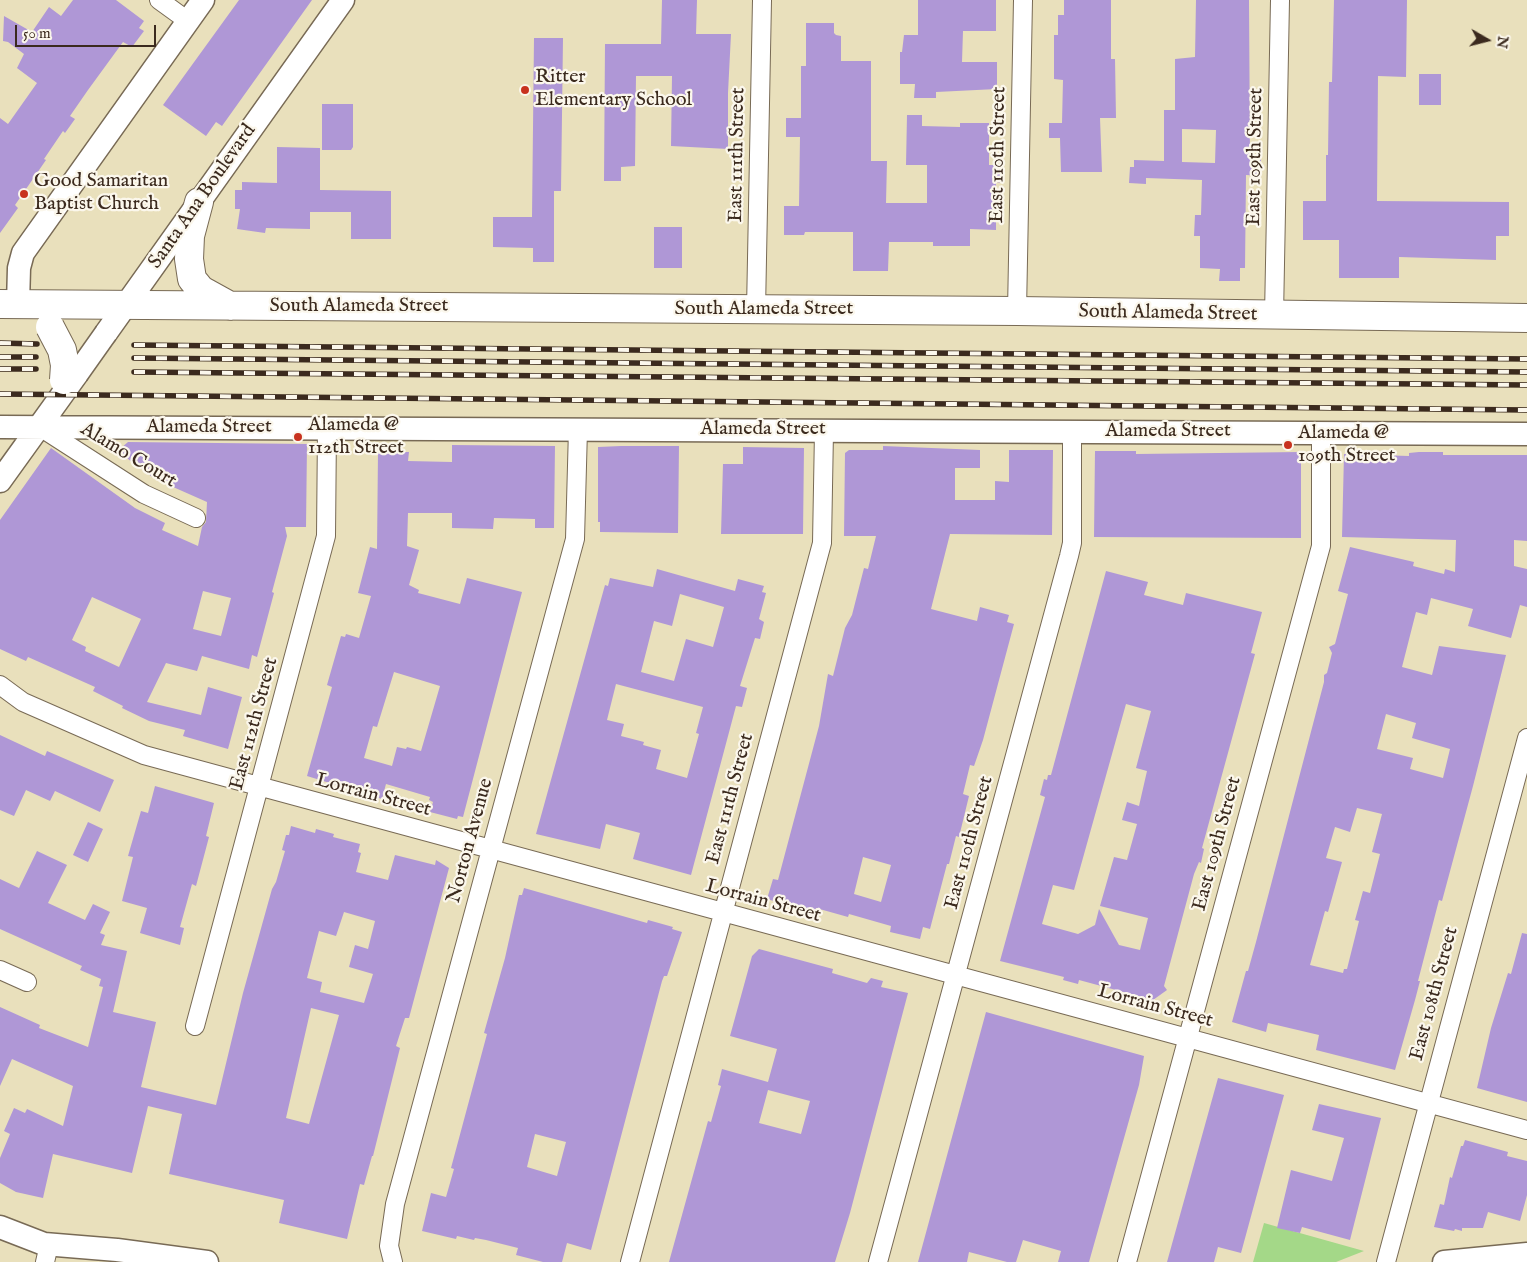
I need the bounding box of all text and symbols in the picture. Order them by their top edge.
scale bar [18,15,159,47]
north arrow [1462,15,1512,65]
text: 50 m [23,24,51,43]
text: N [1492,35,1512,49]
place label: Ritter Elementary School [535,66,692,113]
marker: Ritter Elementary School [519,84,531,96]
street label: East 110th Street [986,86,1012,224]
street label: East 111th Street [725,87,751,223]
street label: East 109th Street [1243,88,1269,226]
street label: Santa Ana Boulevard [144,120,262,274]
place label: Good Samaritan Baptist Church [34,170,168,217]
marker: Good Samaritan Baptist Church [18,188,30,200]
street label: South Alameda Street [270,295,448,319]
street label: South Alameda Street [675,298,853,322]
street label: South Alameda Street [1078,300,1258,328]
place label: Alameda @ 112th Street [308,414,404,461]
street label: Alameda Street [146,416,272,440]
street label: Alamo Court [76,418,180,494]
street label: Alameda Street [700,418,826,442]
street label: Alameda Street [1105,420,1231,444]
place label: Alameda @ 109th Street [1298,422,1395,469]
marker: Alameda @ 112th Street [292,431,304,443]
marker: Alameda @ 109th Street [1282,439,1294,451]
street label: East 112th Street [226,655,284,793]
street label: East 111th Street [702,731,760,867]
street label: Lorrain Street [313,769,433,823]
street label: East 110th Street [941,774,999,912]
street label: East 109th Street [1189,774,1247,914]
street label: Norton Avenue [443,776,499,906]
street label: Lorrain Street [703,875,823,929]
street label: East 108th Street [1406,925,1464,1063]
street label: Lorrain Street [1095,980,1215,1034]

